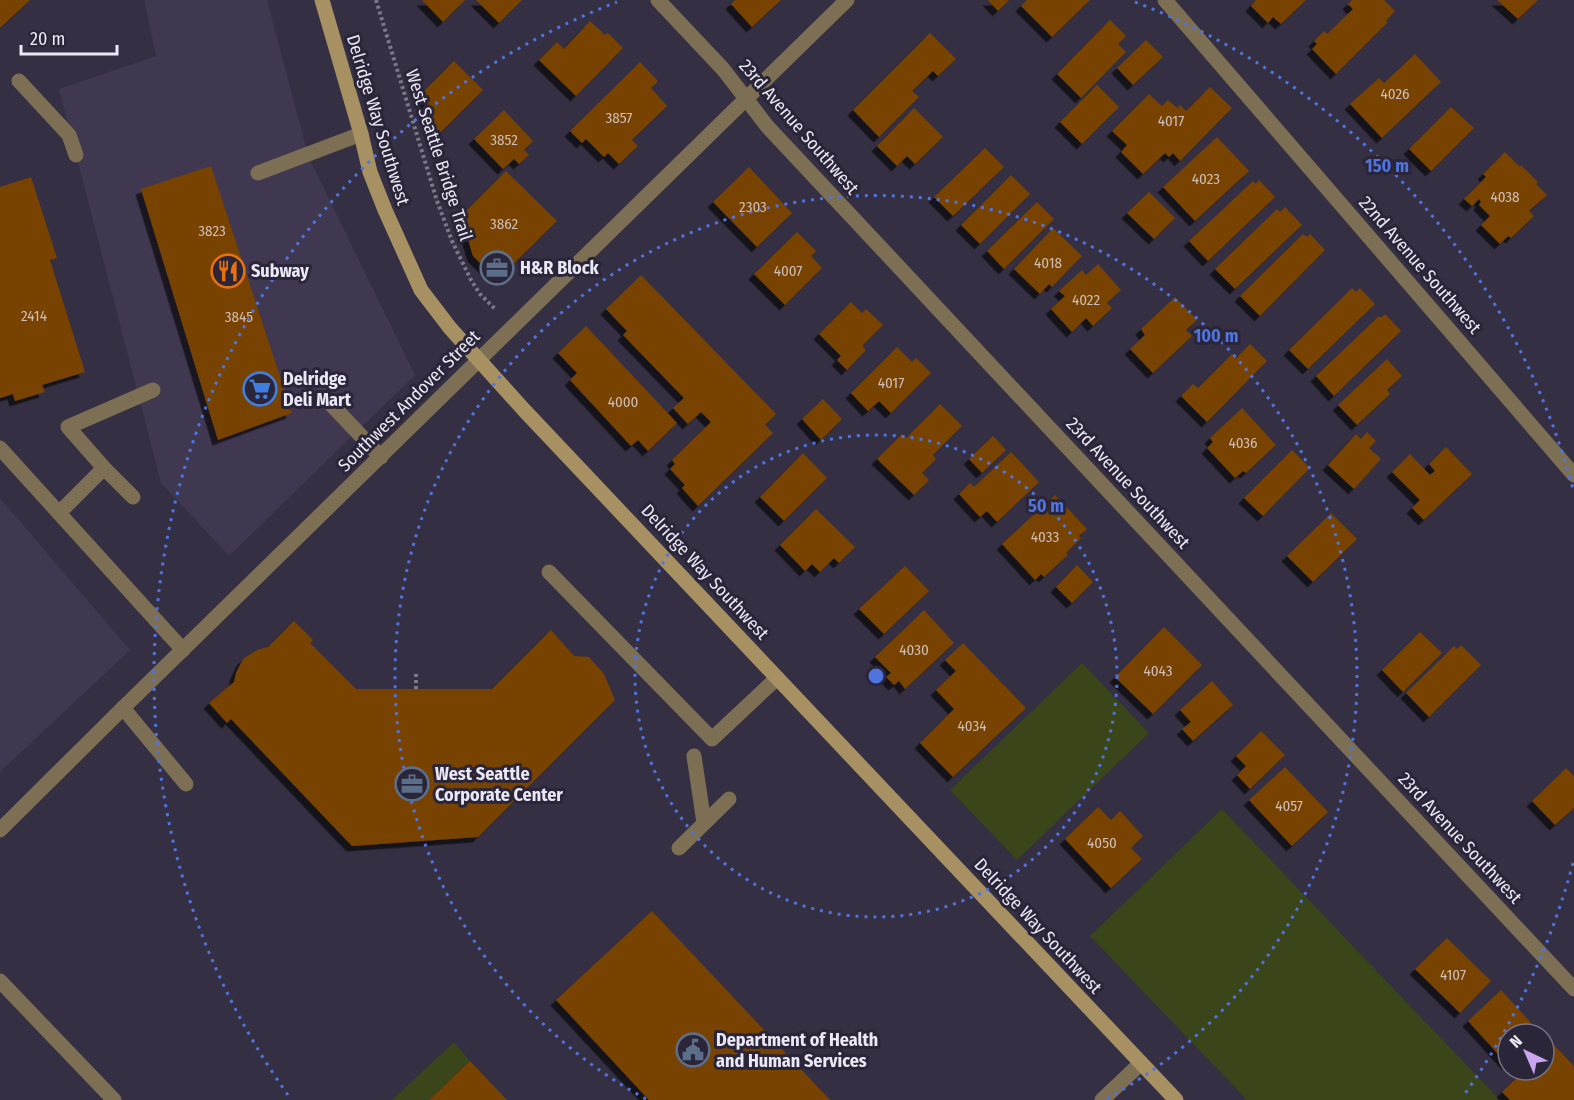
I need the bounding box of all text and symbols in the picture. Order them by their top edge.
scale bar [21,18,117,56]
text: 20 m [30,28,65,50]
street label: Delridge Way Southwest [342,32,414,208]
street label: 23rd Avenue Southwest [734,55,864,199]
street label: West Seattle Bridge Trail [401,66,477,244]
house number: 4026 [1381,85,1409,103]
house number: 3857 [606,109,632,127]
house number: 4017 [1158,112,1184,130]
house number: 3852 [490,131,518,149]
text: 150 m [1365,155,1409,177]
house number: 4023 [1192,170,1220,188]
house number: 4038 [1490,188,1520,206]
street label: 22nd Avenue Southwest [1354,192,1486,338]
house number: 2303 [739,198,767,216]
house number: 3862 [490,215,518,233]
house number: 3823 [198,222,226,240]
office icon: H&R Block [479,250,515,286]
restaurant icon: Subway [210,253,246,289]
house number: 4018 [1034,254,1062,272]
place label: H&R Block [520,257,599,279]
place label: Subway [251,260,309,282]
house number: 4007 [774,262,802,280]
house number: 4022 [1072,291,1100,309]
house number: 2414 [21,307,47,325]
house number: 3845 [225,308,253,326]
text: 100 m [1194,325,1238,347]
street label: Southwest Andover Street [334,326,484,476]
place label: Delridge Deli Mart [283,368,352,411]
supermarket icon: Delridge Deli Mart [242,371,278,407]
house number: 4017 [878,374,904,392]
house number: 4000 [608,393,638,411]
street label: 23rd Avenue Southwest [1061,413,1195,553]
house number: 4036 [1228,434,1258,452]
text: 50 m [1028,495,1064,517]
street label: Delridge Way Southwest [637,500,773,644]
house number: 4033 [1031,528,1059,546]
house number: 4030 [899,641,929,659]
house number: 4043 [1144,662,1173,680]
centre of rings [866,666,886,686]
house number: 4034 [958,717,986,735]
place label: West Seattle Corporate Center [435,763,563,806]
office icon: West Seattle Corporate Center [394,766,430,802]
street label: 23rd Avenue Southwest [1393,768,1527,908]
house number: 4057 [1275,797,1303,815]
house number: 4050 [1087,834,1117,852]
street label: Delridge Way Southwest [970,854,1106,998]
house number: 4107 [1440,966,1466,984]
north arrow [1496,1022,1556,1082]
place label: Department of Health and Human Services [716,1029,878,1072]
text: N [1506,1031,1526,1052]
public building icon: Department of Health and Human Services [675,1032,711,1068]

